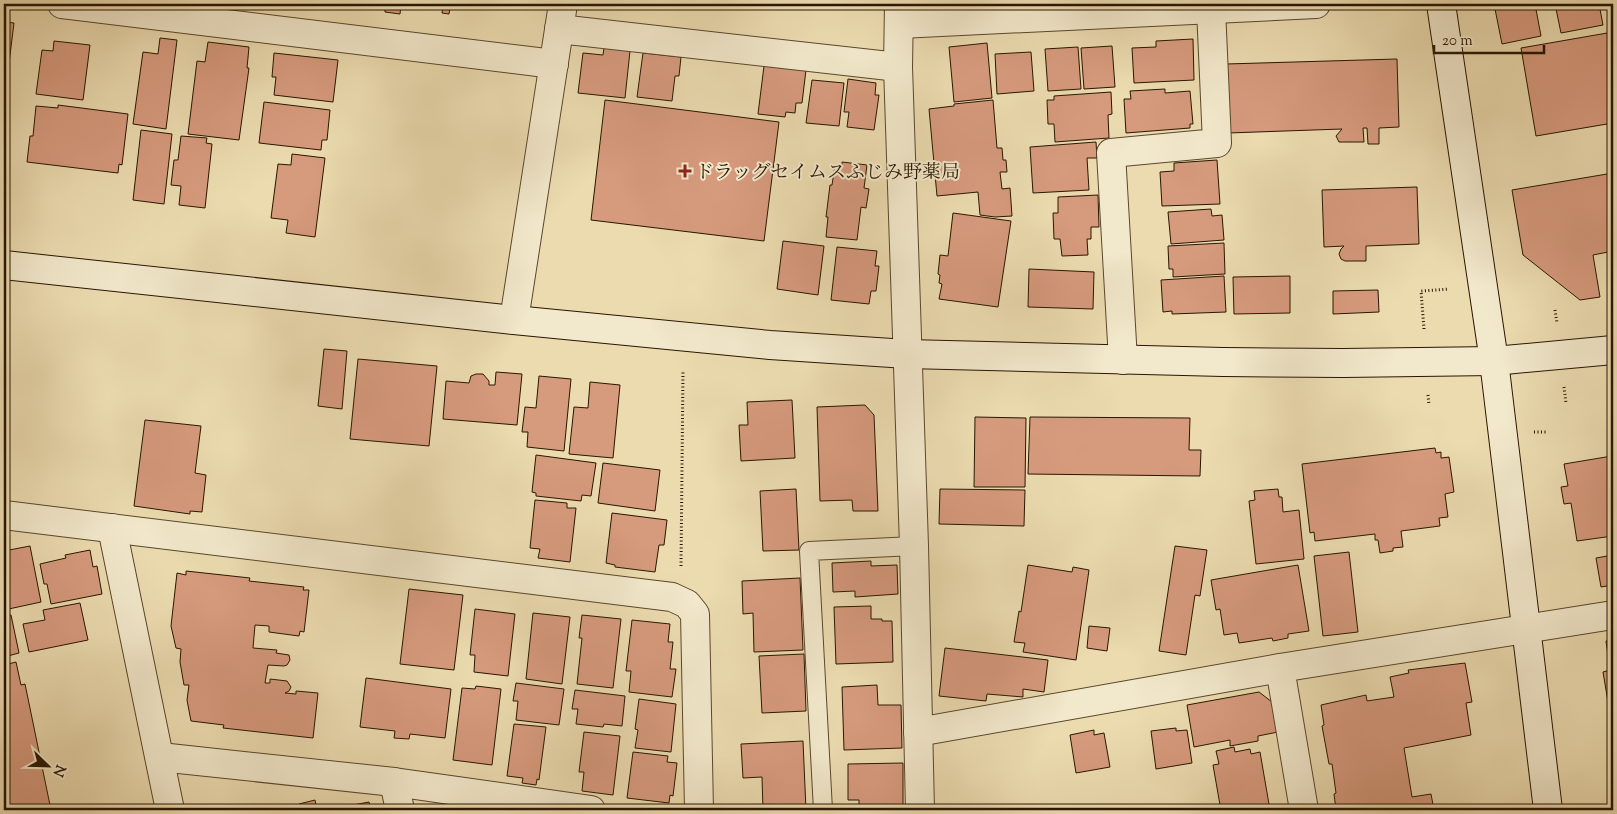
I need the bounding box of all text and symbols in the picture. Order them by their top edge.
scale bar [1434,22,1544,54]
text: 20 m [1442,31,1473,52]
place label: ドラッグセイムスふじみ野薬局 [695,160,960,187]
marker: ドラッグセイムスふじみ野薬局 [679,165,691,177]
north arrow [22,742,72,792]
text: N [47,761,70,779]

